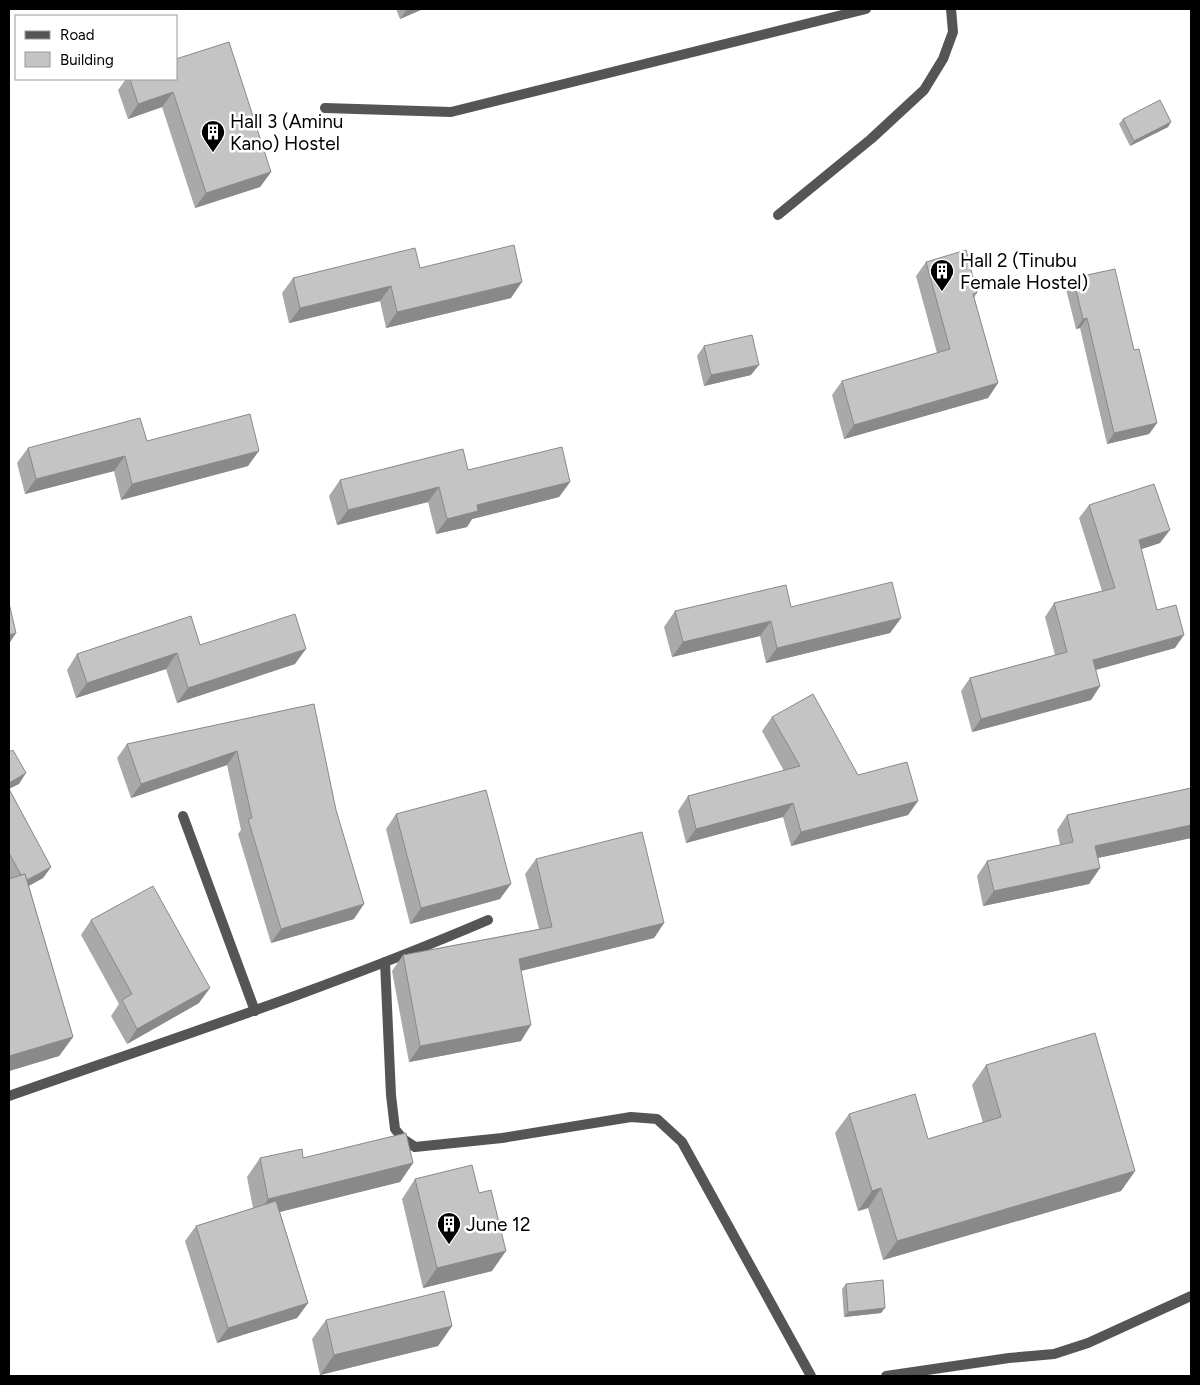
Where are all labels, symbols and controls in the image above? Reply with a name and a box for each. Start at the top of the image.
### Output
legend [15,15,178,80]
text: Road [60,26,95,44]
text: Building [60,51,114,69]
place label: Hall 3 (Aminu Kano) Hostel [230,110,343,155]
building icon: Hall 3 (Aminu Kano) Hostel [200,119,226,153]
place label: Hall 2 (Tinubu Female Hostel) [960,249,1088,294]
building icon: Hall 2 (Tinubu Female Hostel) [929,258,955,292]
building icon: June 12 [436,1211,462,1245]
place label: June 12 [466,1213,531,1236]

